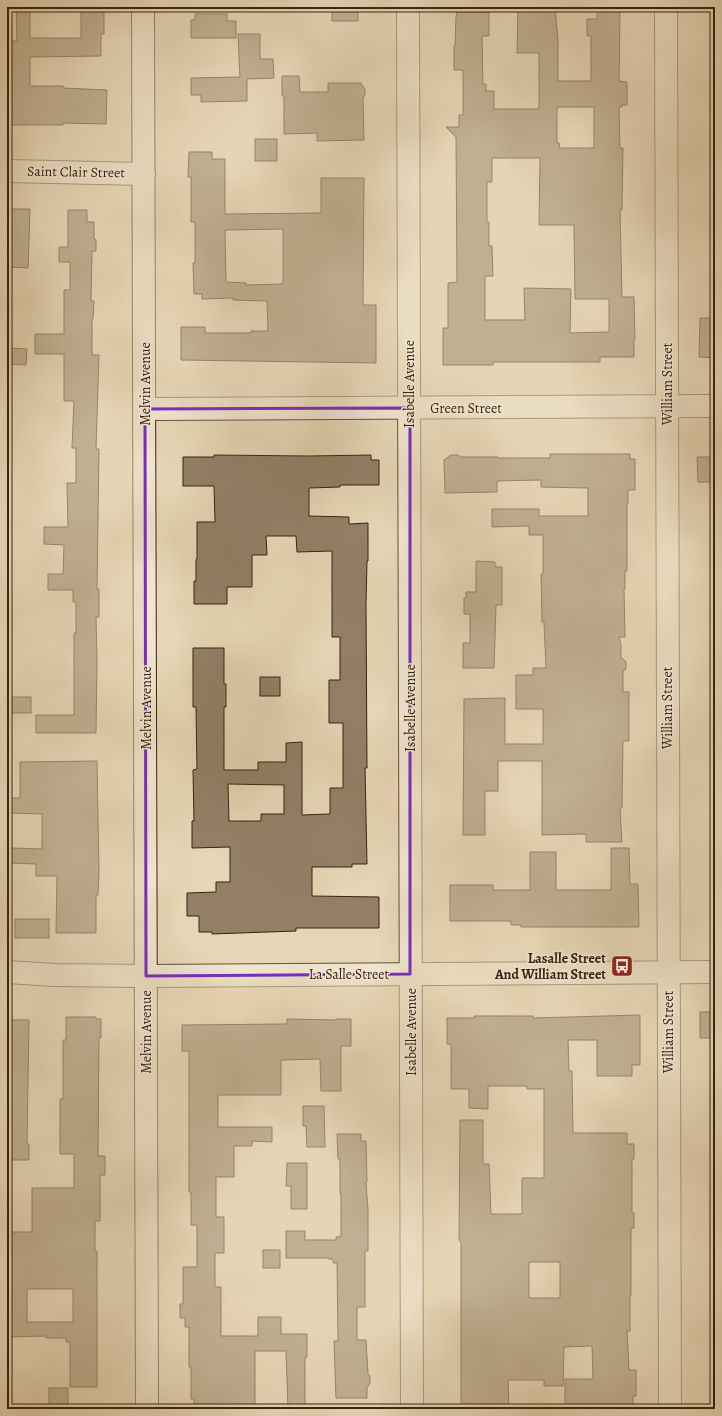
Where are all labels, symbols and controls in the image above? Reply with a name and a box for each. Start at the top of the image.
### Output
street label: Saint Clair Street [27,162,125,182]
street label: Isabelle Avenue [400,340,419,428]
street label: Melvin Avenue [136,342,155,426]
street label: William Street [658,342,677,426]
street label: Green Street [430,399,502,418]
street label: Isabelle Avenue [401,664,420,752]
street label: Melvin Avenue [137,666,156,750]
street label: William Street [658,666,677,750]
place label: Lasalle Street And William Street [494,949,606,984]
bus stop icon: Lasalle Street And William Street [609,953,635,979]
street label: La Salle Street [309,965,390,984]
street label: Isabelle Avenue [402,988,421,1076]
street label: Melvin Avenue [137,990,156,1074]
street label: William Street [659,990,678,1074]

